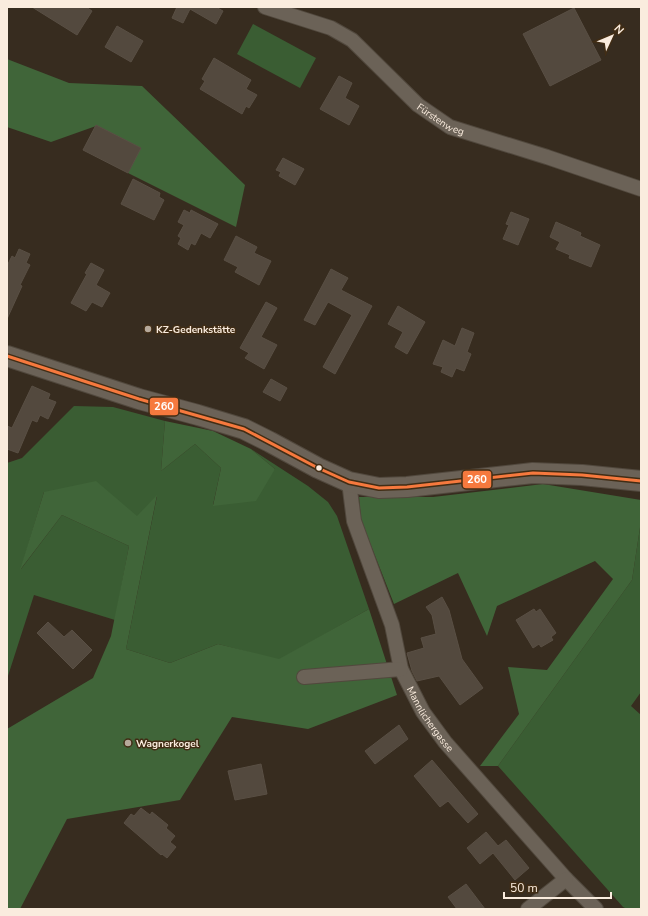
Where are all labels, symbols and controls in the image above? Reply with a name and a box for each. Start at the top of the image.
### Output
north arrow [592,16,632,56]
text: N [611,21,627,38]
street label: Fürstenweg [414,100,466,139]
place label: KZ-Gedenkstätte [156,323,236,337]
marker: KZ-Gedenkstätte [143,324,153,334]
line badge: 260 [149,397,179,416]
text: 260 [154,399,174,414]
unlabelled marker [314,463,324,473]
line badge: 260 [462,470,492,489]
text: 260 [467,472,487,487]
street label: Mannlichergasse [403,684,456,755]
place label: Wagnerkogel [136,737,200,751]
marker: Wagnerkogel [123,738,133,748]
scale bar [504,874,611,900]
text: 50 m [510,880,538,896]

